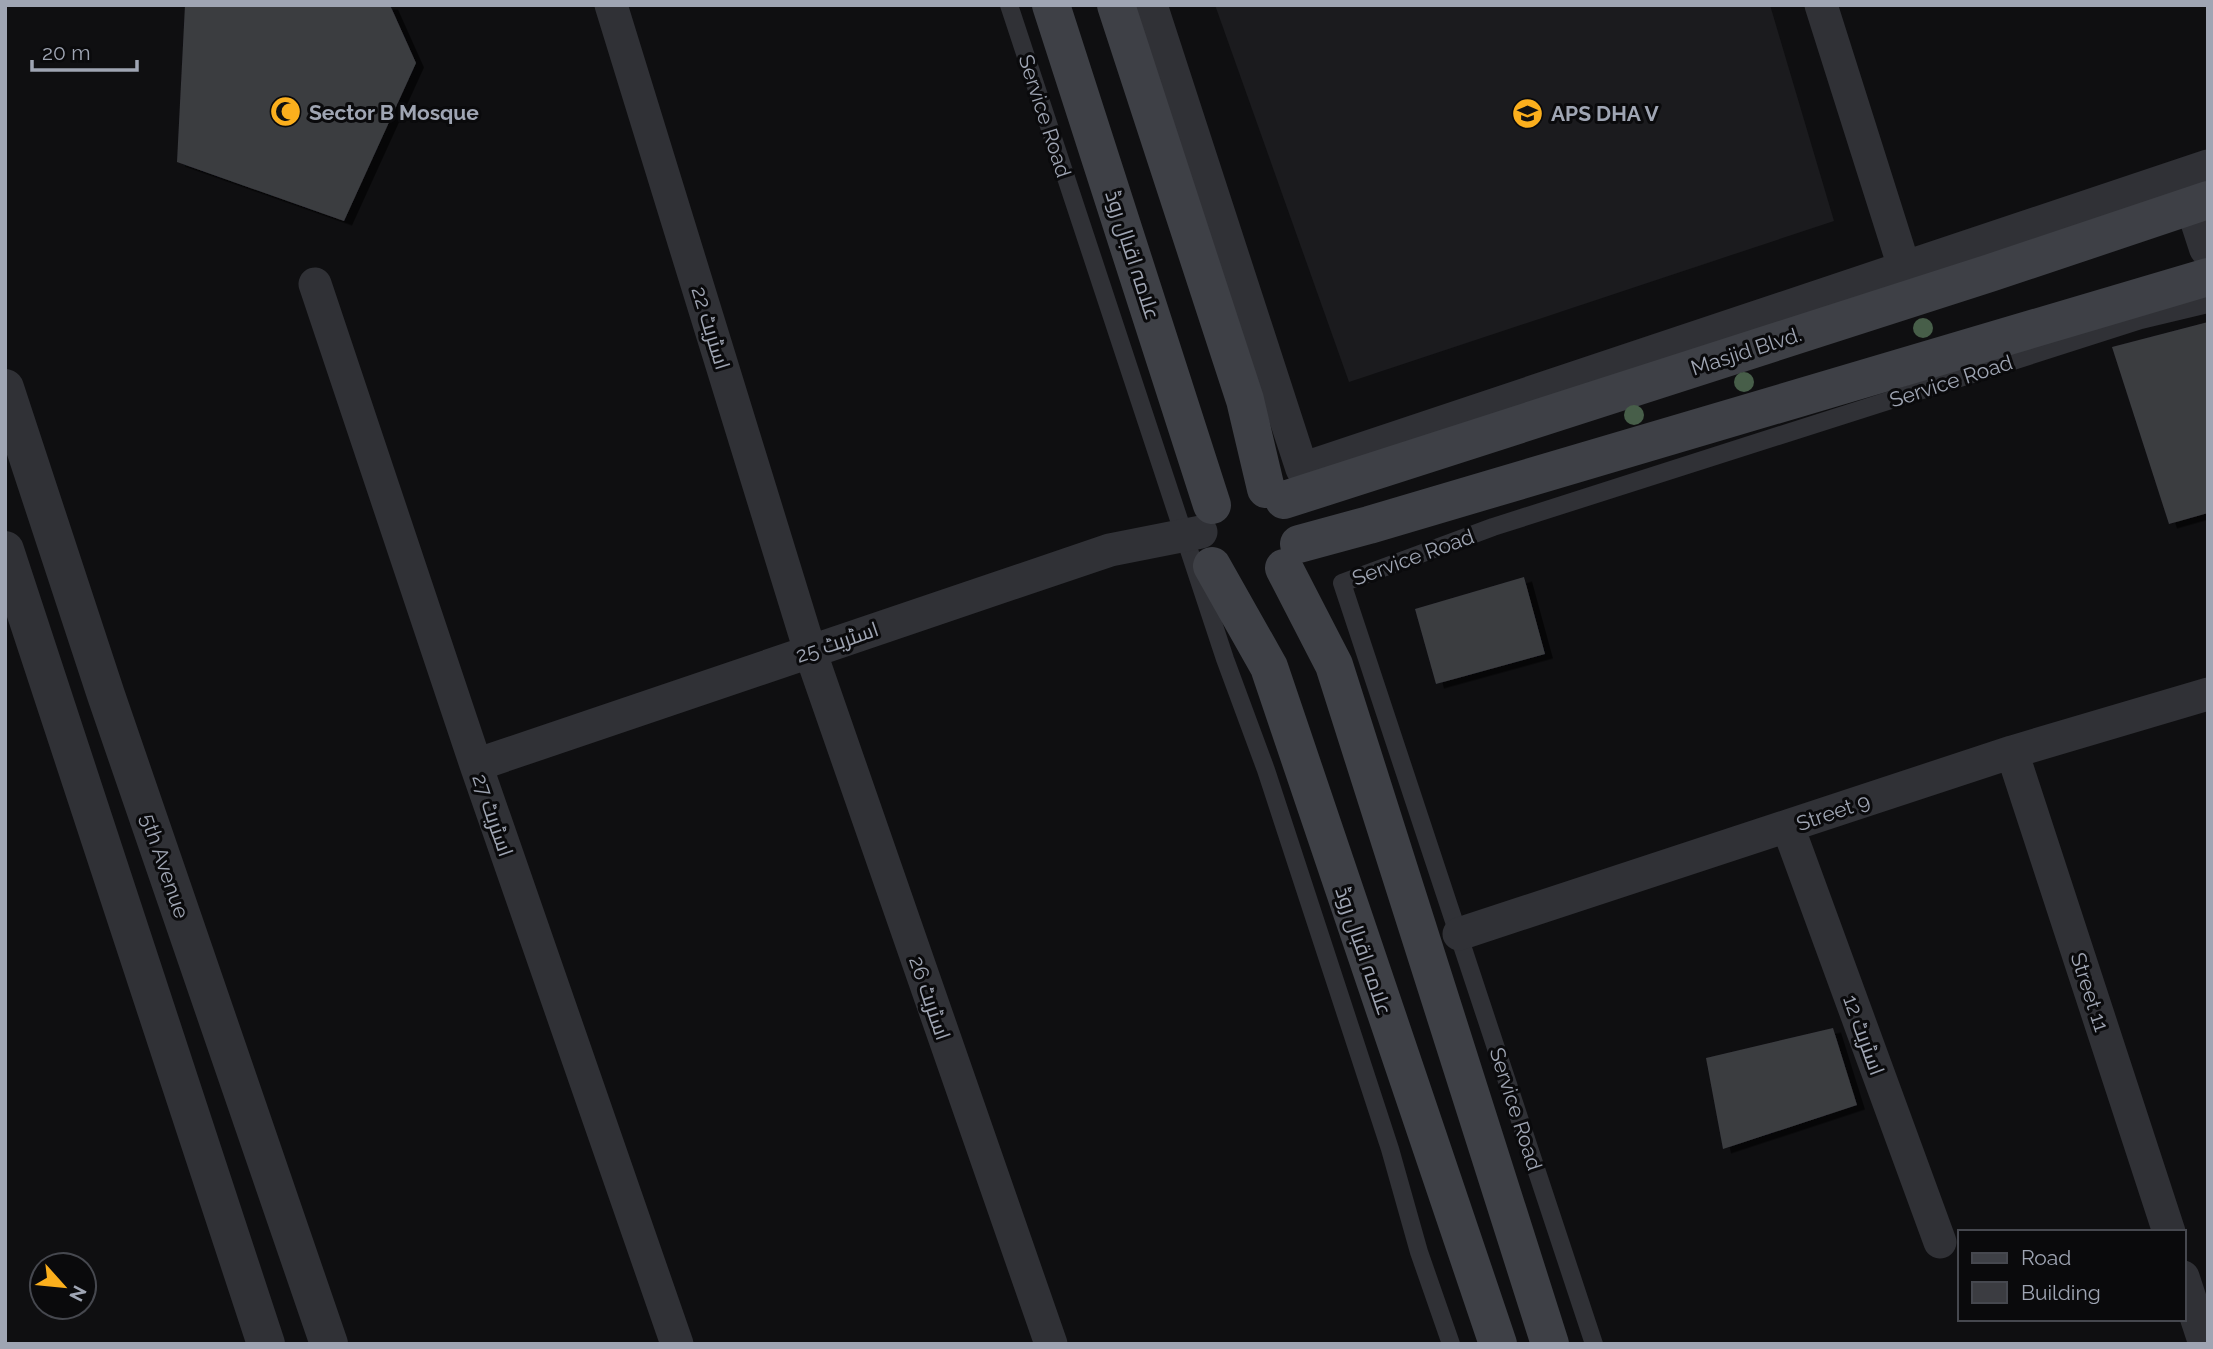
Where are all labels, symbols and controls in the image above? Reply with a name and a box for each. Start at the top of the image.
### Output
scale bar [32,28,136,72]
text: 20 m [42,40,90,65]
street label: Service Road [1013,51,1077,181]
mosque icon: Sector B Mosque [269,95,303,129]
school or university icon: APS DHA V [1511,96,1545,130]
place label: Sector B Mosque [309,100,479,125]
place label: APS DHA V [1551,101,1660,126]
street label: علامہ اقبال روڈ [1099,187,1166,323]
street label: اسٹریٹ 22 [687,283,735,373]
street label: Masjid Blvd. [1688,321,1804,381]
street label: Service Road [1886,349,2016,413]
street label: Service Road [1349,523,1477,591]
street label: اسٹریٹ 25 [792,616,882,668]
street label: اسٹریٹ 27 [467,770,519,860]
street label: Street 9 [1793,788,1873,836]
street label: 5th Avenue [135,810,195,922]
street label: علامہ اقبال روڈ [1329,883,1398,1019]
street label: Street 11 [2066,949,2114,1035]
street label: اسٹریٹ 26 [904,953,956,1043]
street label: اسٹریٹ 12 [1838,991,1890,1079]
street label: Service Road [1484,1044,1548,1174]
legend [1958,1230,2185,1321]
text: Road [2021,1245,2071,1270]
north arrow [28,1251,98,1321]
text: Building [2021,1280,2101,1305]
text: N [65,1282,91,1305]

